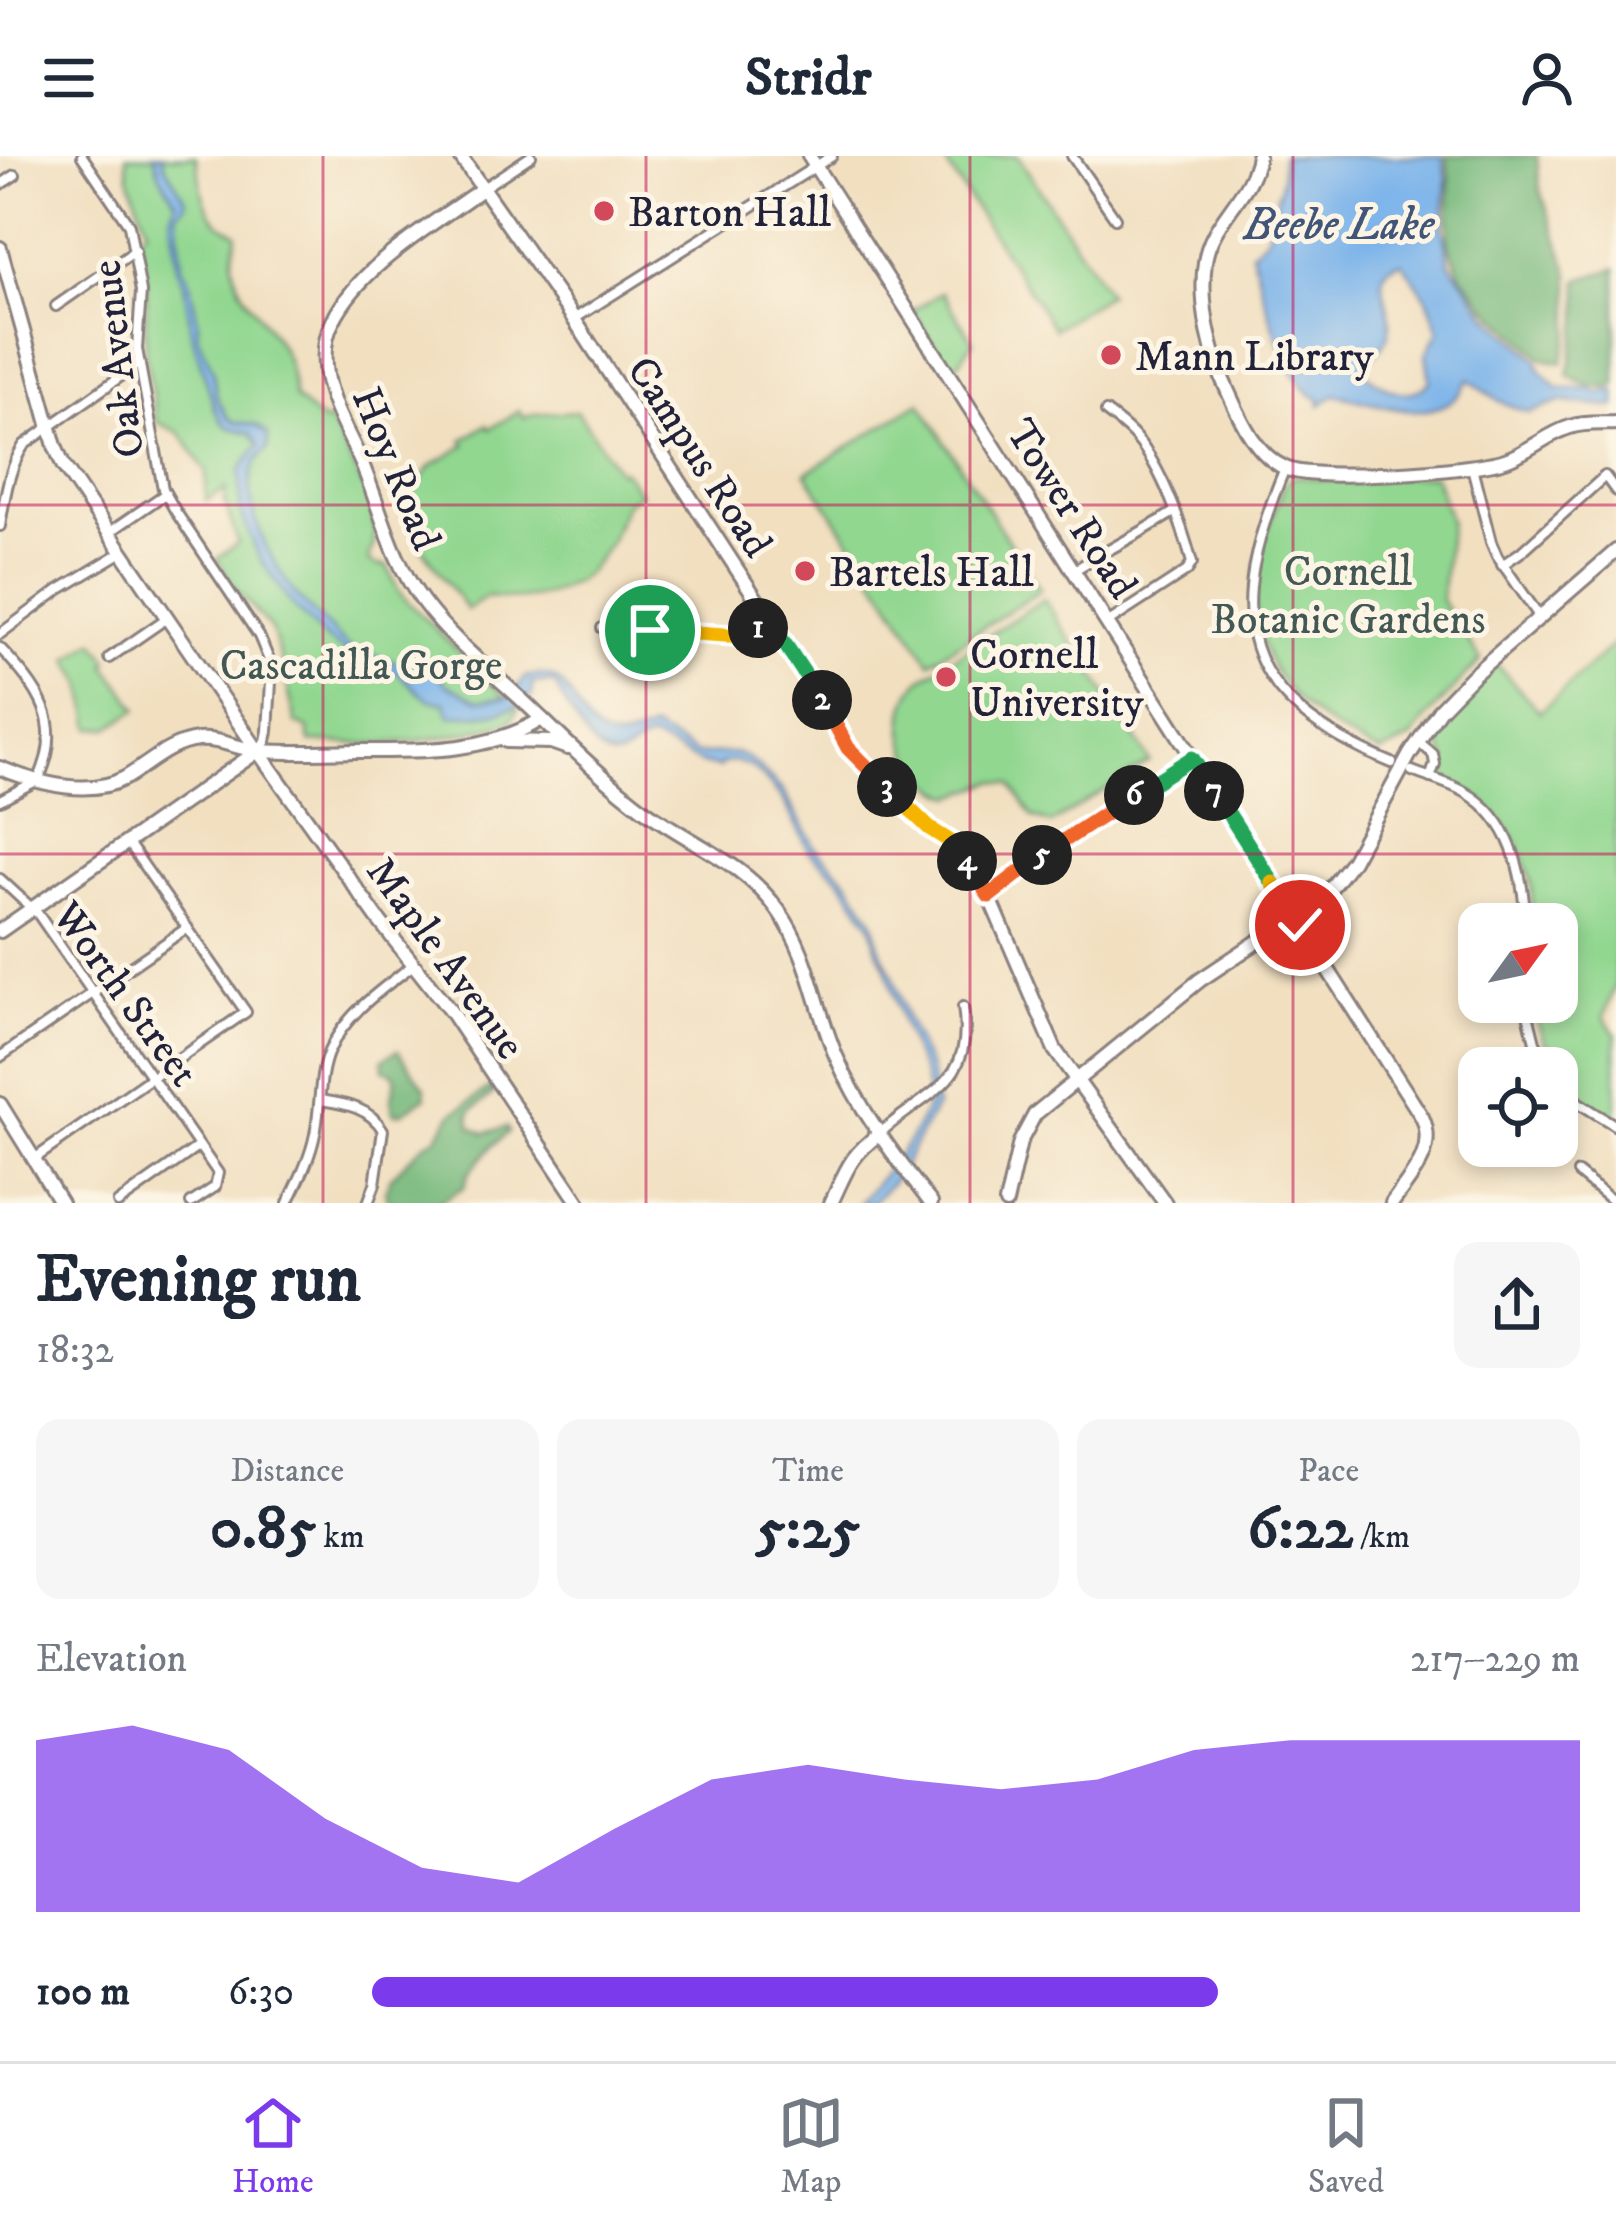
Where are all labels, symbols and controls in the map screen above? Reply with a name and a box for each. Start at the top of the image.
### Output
icon: menu [36,45,102,111]
text: Stridr [745,45,871,112]
icon: person [1514,45,1580,111]
place label: Barton Hall [628,188,832,240]
marker: Barton Hall [591,198,617,224]
water label: Beebe Lake [1242,198,1436,254]
street label: Oak Avenue [81,257,157,460]
place label: Mann Library [1135,332,1375,384]
marker: Mann Library [1098,342,1124,368]
street label: Campus Road [614,348,783,568]
street label: Hoy Road [339,380,451,558]
street label: Tower Road [993,410,1148,609]
park label: Cornell Botanic Gardens [1210,547,1486,647]
place label: Bartels Hall [829,548,1034,600]
marker: Bartels Hall [792,558,818,584]
pin [599,579,701,681]
icon: arrive [617,597,683,663]
pin: 1 [728,598,788,658]
text: 1 [752,607,764,648]
place label: Cornell University [970,630,1145,730]
park label: Cascadilla Gorge [220,641,502,693]
marker: Cornell University [933,664,959,690]
pin: 2 [792,670,852,730]
text: 2 [814,679,830,720]
pin: 3 [857,757,917,817]
pin: 7 [1184,761,1244,821]
pin: 6 [1104,765,1164,825]
text: 3 [881,766,893,807]
text: 7 [1205,770,1223,811]
text: 6 [1125,774,1143,815]
pin: 5 [1012,825,1072,885]
pin: 4 [937,831,997,891]
text: 5 [1034,834,1050,875]
text: 4 [958,840,977,881]
street label: Maple Avenue [354,848,535,1070]
pin [1249,874,1351,976]
street label: Worth Street [39,891,209,1097]
icon: check [1267,892,1333,958]
north arrow [1458,903,1578,1023]
map controls [1458,903,1578,1167]
button: locate [1458,1047,1578,1167]
text: Evening run [36,1240,361,1322]
button: share [1454,1242,1580,1368]
text: 18:32 [36,1326,114,1375]
text: Distance [230,1451,344,1492]
text: Time [772,1451,844,1492]
text: Pace [1298,1451,1359,1492]
text: 0.85 [210,1492,316,1567]
text: 5:25 [756,1492,860,1567]
text: 6:22 [1247,1492,1353,1567]
text: km [316,1517,365,1558]
text: /km [1353,1517,1410,1558]
text: Elevation [36,1635,187,1684]
text: 217–229 m [1410,1635,1580,1684]
text: 100 m [36,1968,130,2017]
text: 6:30 [228,1968,294,2017]
tab: Home [232,2090,314,2203]
tab: Map [778,2090,844,2203]
tab: Saved [1308,2090,1384,2203]

